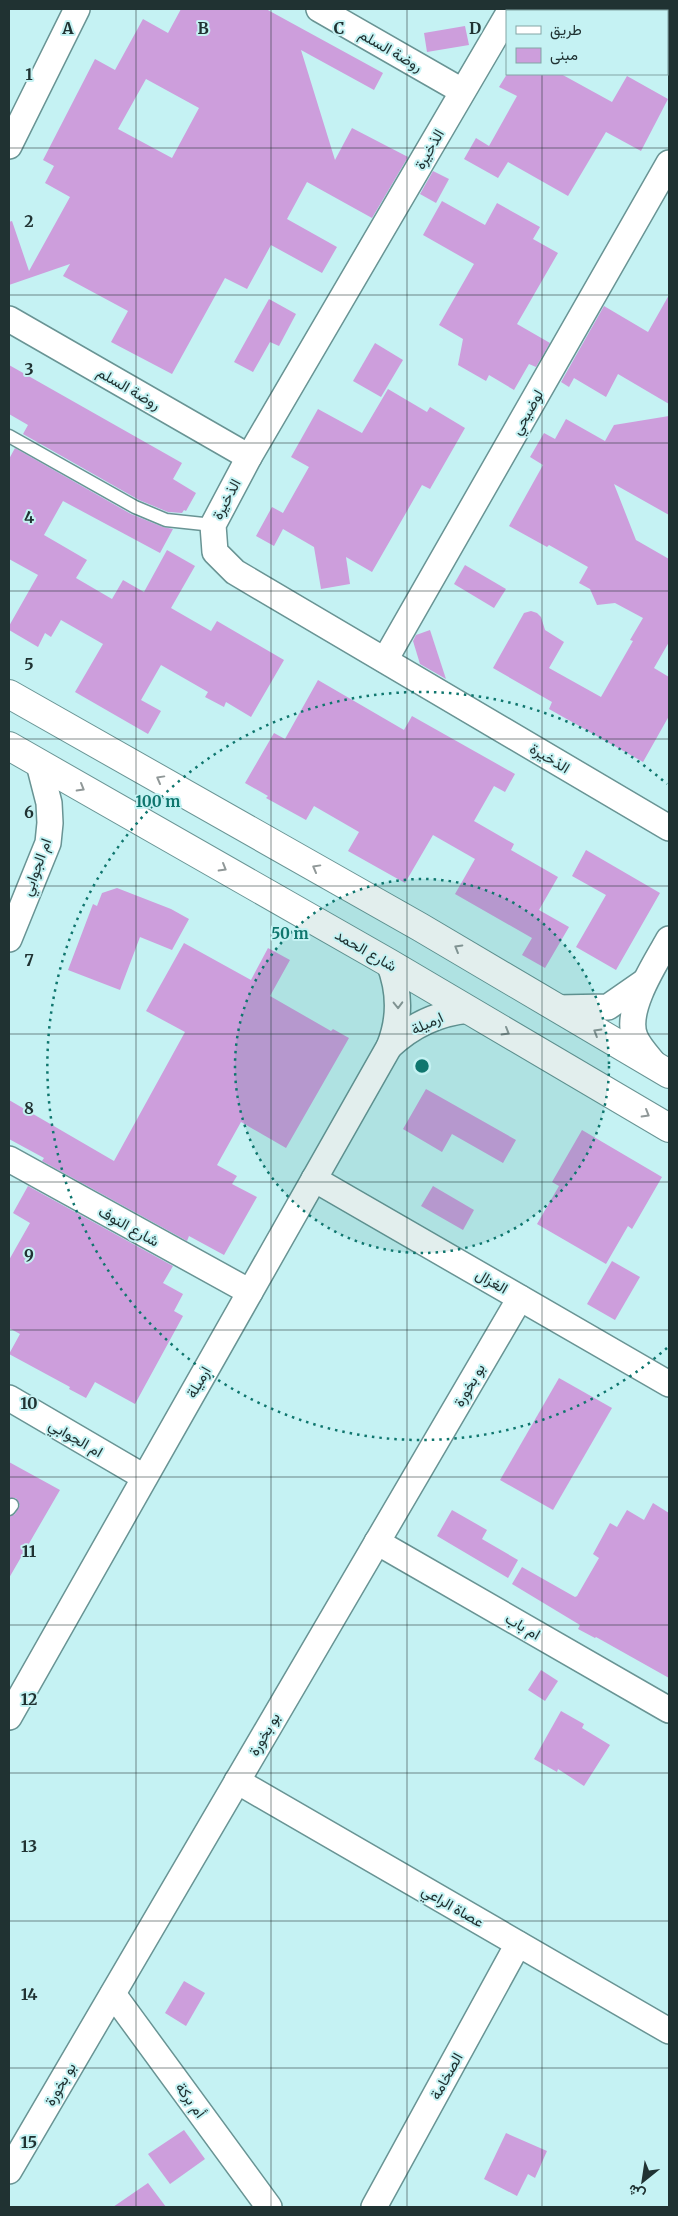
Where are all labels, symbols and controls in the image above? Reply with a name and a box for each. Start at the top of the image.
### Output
legend [506,10,668,75]
text: A [61,18,74,38]
text: B [197,18,209,38]
text: C [334,18,344,38]
text: D [469,18,481,38]
text: طريق [550,20,582,40]
street label: روضة السلم [355,24,426,77]
text: مبنى [550,45,578,65]
text: 1 [25,64,33,84]
street label: الذخيرة [410,125,448,173]
text: 2 [24,211,34,231]
text: 3 [24,359,34,379]
street label: روضة السلم [93,362,164,415]
street label: لوضيحي [507,386,551,440]
street label: الذخيرة [207,475,245,523]
text: 4 [24,507,34,527]
text: 5 [24,654,34,674]
street label: الذخيرة [527,739,573,777]
one-way arrow [156,776,165,786]
one-way arrow [76,781,85,791]
text: 100 m [136,792,180,811]
text: 6 [24,802,34,822]
street label: ام الجوابي [17,836,59,900]
one-way arrow [217,862,226,872]
one-way arrow [313,864,322,874]
text: 50 m [271,924,309,943]
street label: شارع الحمد [331,925,400,977]
one-way arrow [454,945,463,955]
text: 7 [24,950,34,970]
one-way arrow [393,1002,403,1009]
street label: ارميلة [408,1007,446,1039]
one-way arrow [501,1025,510,1035]
one-way arrow [593,1029,602,1039]
centre of rings [413,1057,431,1075]
text: 8 [24,1098,34,1118]
one-way arrow [641,1108,650,1118]
street label: شارع النوف [94,1202,163,1252]
text: 9 [24,1245,34,1265]
street label: الغزال [472,1264,512,1298]
street label: بو بخورة [449,1360,489,1410]
street label: ارميلة [181,1363,215,1401]
text: 10 [20,1393,38,1413]
street label: ام الجوابي [43,1415,107,1465]
text: 11 [22,1541,37,1561]
street label: ام باب [502,1608,544,1644]
text: 12 [21,1689,37,1709]
street label: بو بخورة [244,1709,284,1759]
text: 13 [21,1836,37,1856]
street label: عصاة الراعي [416,1881,488,1935]
text: 14 [21,1984,37,2004]
street label: الصخامة [425,2049,467,2103]
street label: بو بخورة [40,2059,80,2109]
street label: أم بركة [171,2079,211,2122]
text: 15 [21,2132,37,2152]
north arrow [618,2156,668,2206]
text: ش [625,2180,648,2204]

